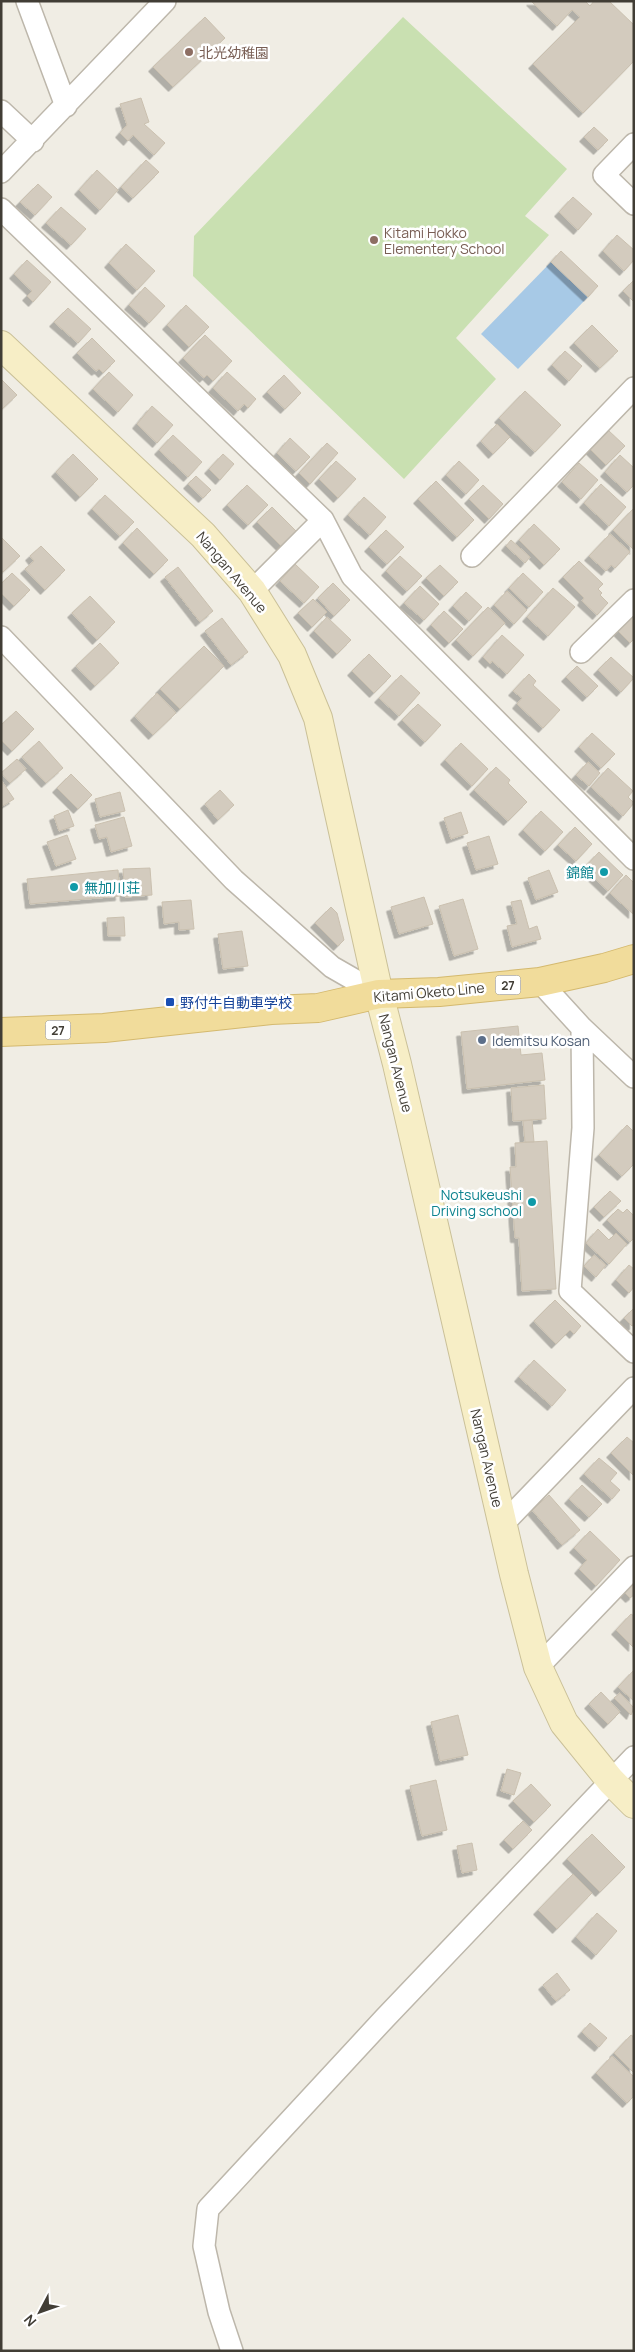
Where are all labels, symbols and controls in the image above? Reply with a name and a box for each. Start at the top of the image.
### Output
place label: 北光幼稚園 [199,43,269,62]
marker: 北光幼稚園 [183,46,195,58]
place label: Kitami Hokko Elementery School [384,223,505,258]
marker: Kitami Hokko Elementery School [368,234,380,246]
street label: Nangan Avenue [192,527,272,617]
place label: 錦館 [566,863,594,882]
marker: 錦館 [598,866,610,878]
place label: 無加川荘 [84,878,140,897]
marker: 無加川荘 [68,881,80,893]
road number: 27 [496,976,520,994]
street label: Kitami Oketo Line [373,978,485,1006]
place label: 野付牛自動車学校 [180,993,292,1012]
marker: 野付牛自動車学校 [164,996,176,1008]
street label: Nangan Avenue [375,1012,417,1114]
road number: 27 [46,1020,70,1040]
place label: Idemitsu Kosan [492,1031,590,1050]
marker: Idemitsu Kosan [476,1034,488,1046]
place label: Notsukeushi Driving school [431,1185,522,1220]
marker: Notsukeushi Driving school [526,1196,538,1208]
street label: Nangan Avenue [466,1407,508,1509]
north arrow [15,2287,65,2337]
text: N [19,2311,40,2331]

